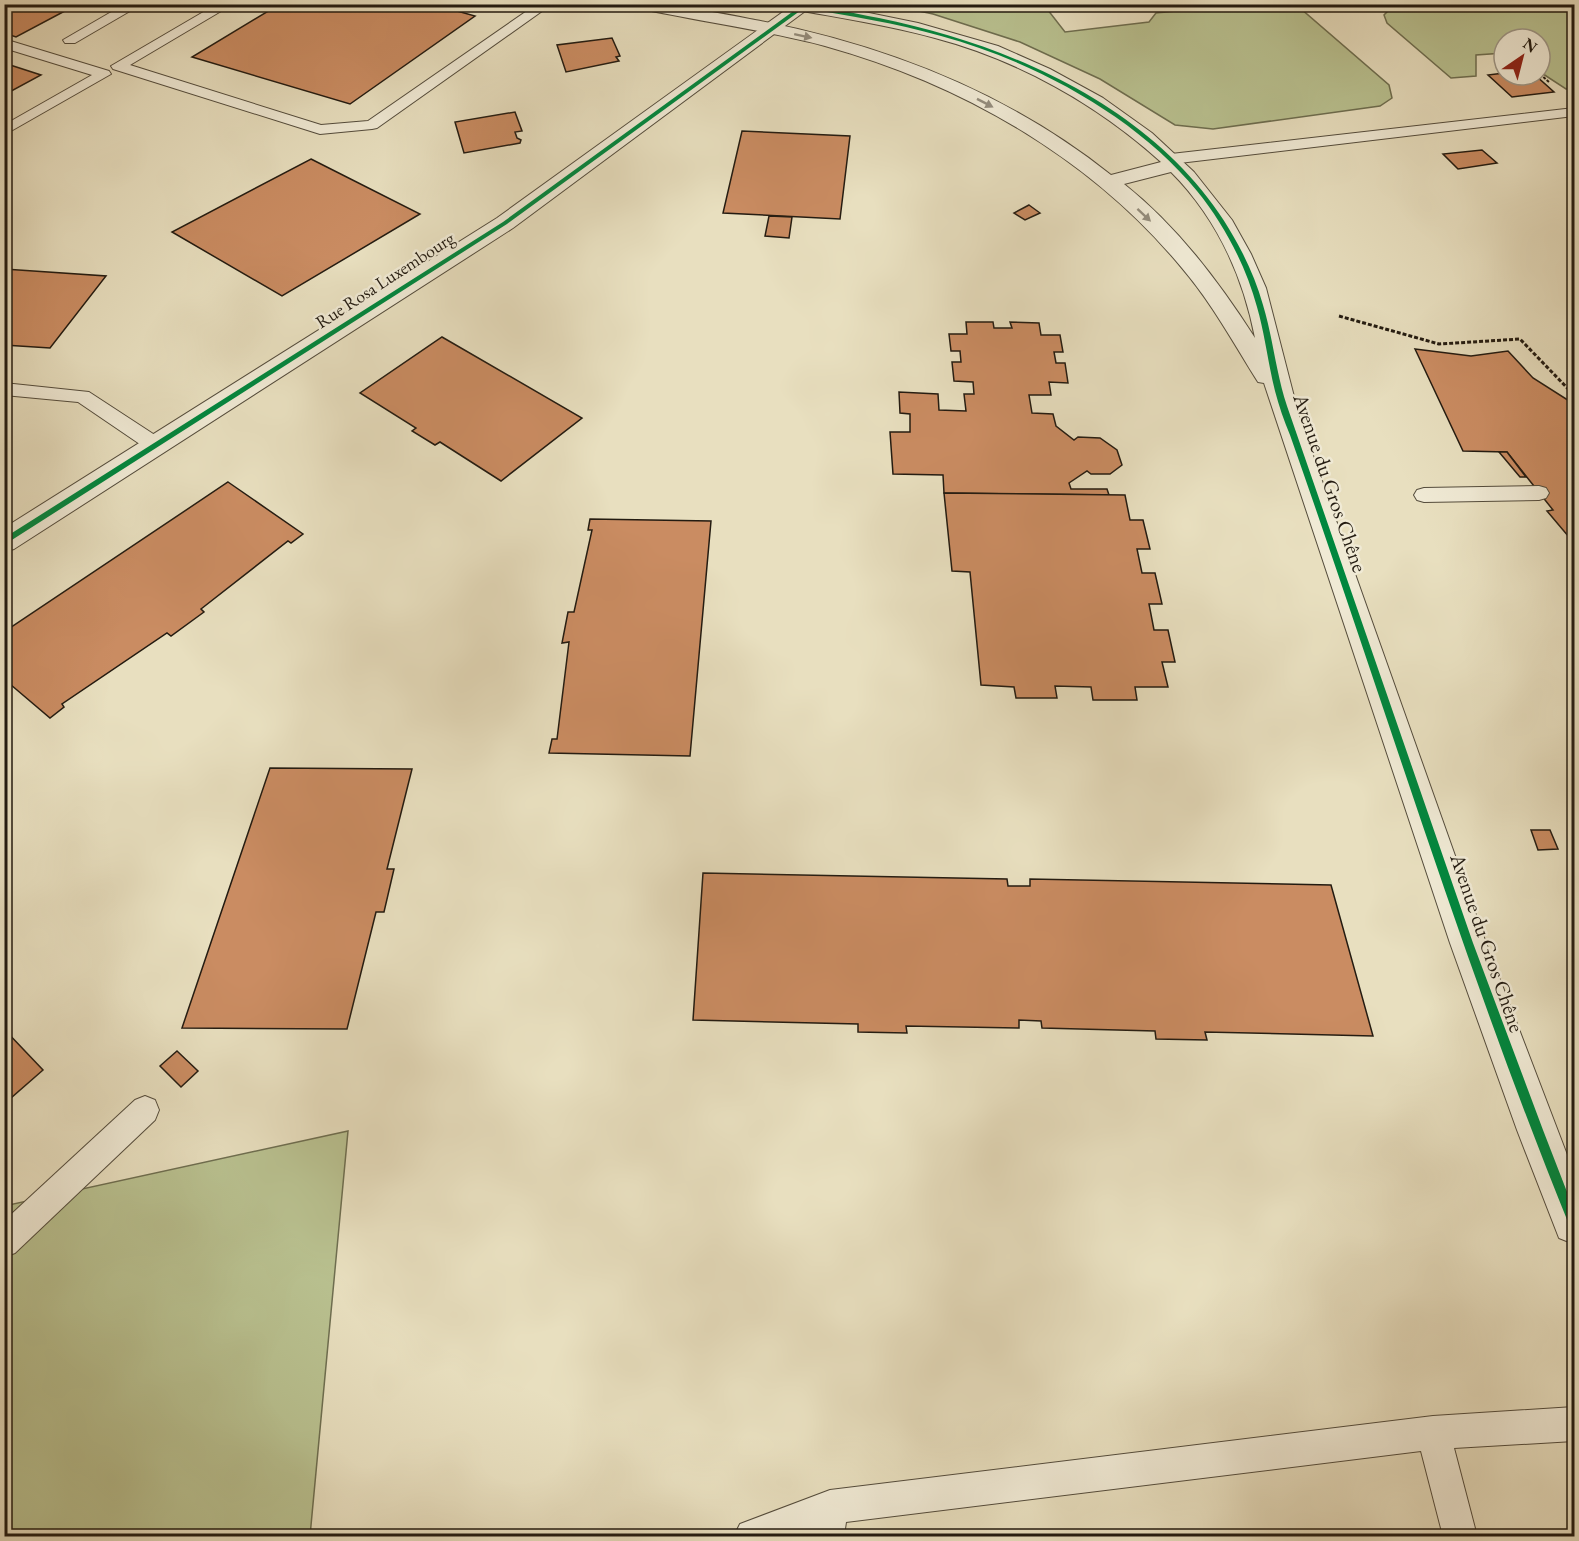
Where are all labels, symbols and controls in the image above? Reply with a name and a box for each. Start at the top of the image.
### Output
north arrow [1492,27,1552,87]
one-way arrow [794,32,813,41]
text: N [1519,33,1542,57]
one-way arrow [977,98,994,108]
one-way arrow [1136,208,1151,221]
street label: Rue Rosa Luxembourg [311,226,459,333]
street label: Avenue du Gros Chêne [1287,389,1374,576]
street label: Avenue du Gros Chêne [1444,849,1531,1036]

